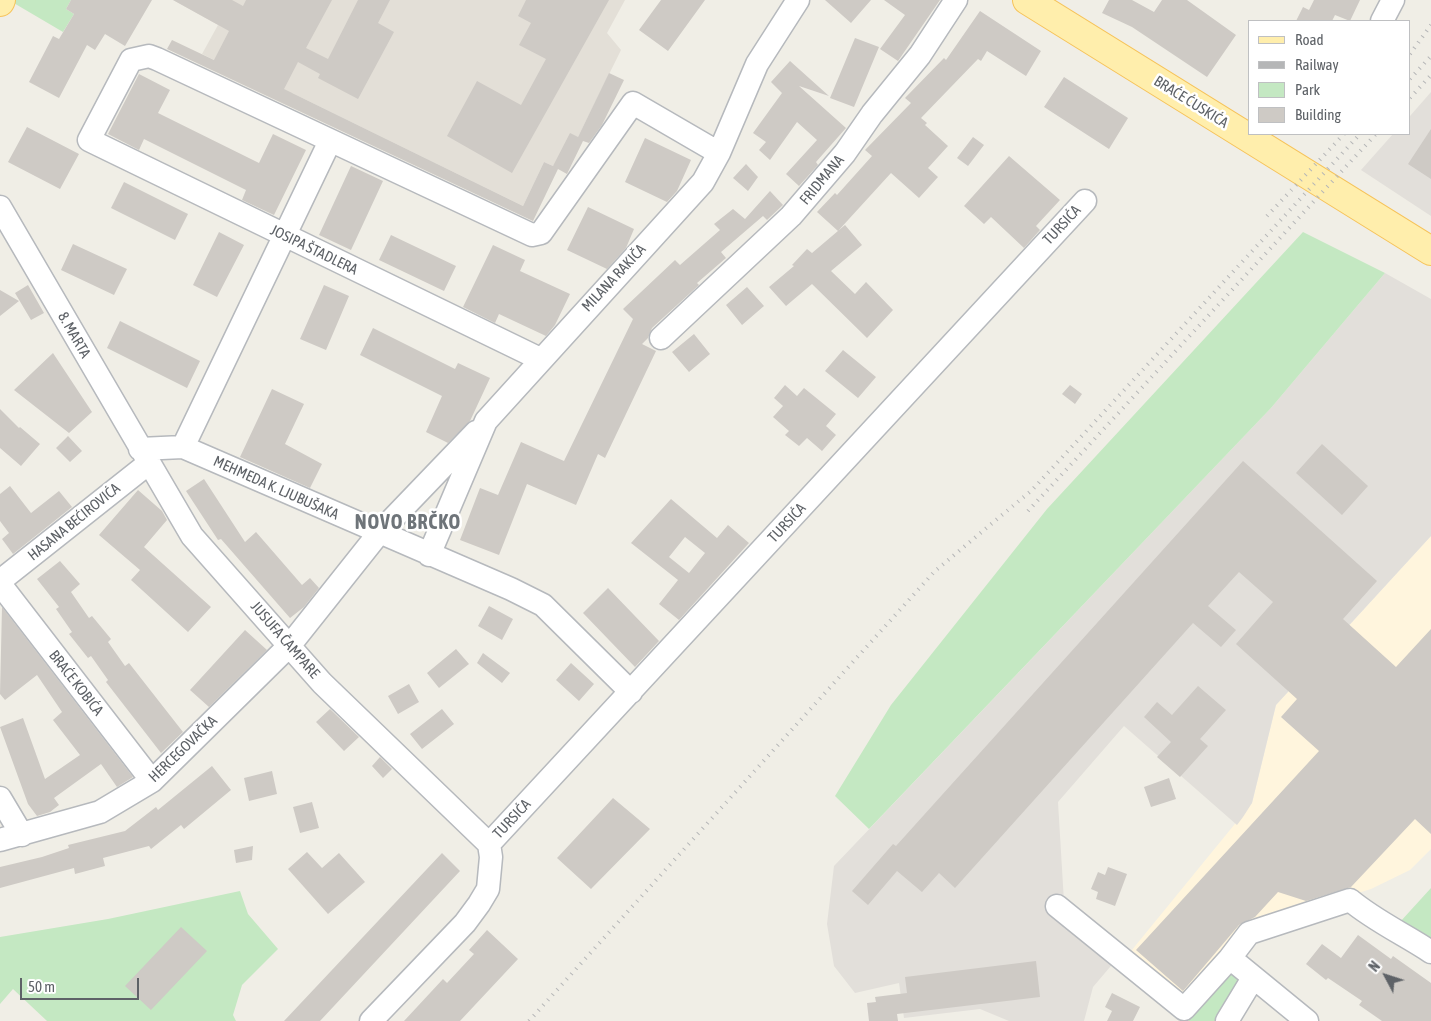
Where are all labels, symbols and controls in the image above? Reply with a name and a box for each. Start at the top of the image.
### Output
legend [1248,20,1411,135]
text: Road [1295,31,1324,48]
text: Railway [1295,56,1339,73]
street label: BRAĆE ĆUSKIĆA [1150,72,1232,132]
text: Park [1295,81,1320,98]
text: Building [1295,106,1341,123]
street label: FRIDMANA [796,151,848,209]
street label: TURSIĆA [1039,202,1085,248]
street label: JOSIPA ŠTADLERA [267,221,361,279]
street label: MILANA RAKIČA [578,241,650,315]
street label: 8. MARTA [54,309,94,361]
street label: MEHMEDA K. LJUBUŠAKA [211,452,341,524]
street label: HASANA BEĆIROVIĆA [24,479,124,565]
street label: TURSIĆA [764,500,810,546]
district label: NOVO BRČKO [354,511,462,535]
street label: JUSUFA ČAMPARE [247,598,323,682]
street label: BRAĆE KOBIĆA [45,647,107,719]
street label: HERCEGOVAČKA [145,712,221,786]
street label: TURSIĆA [489,796,535,842]
north arrow [1361,951,1411,1001]
text: N [1366,958,1383,975]
scale bar [22,968,141,1000]
text: 50 m [28,978,55,995]

